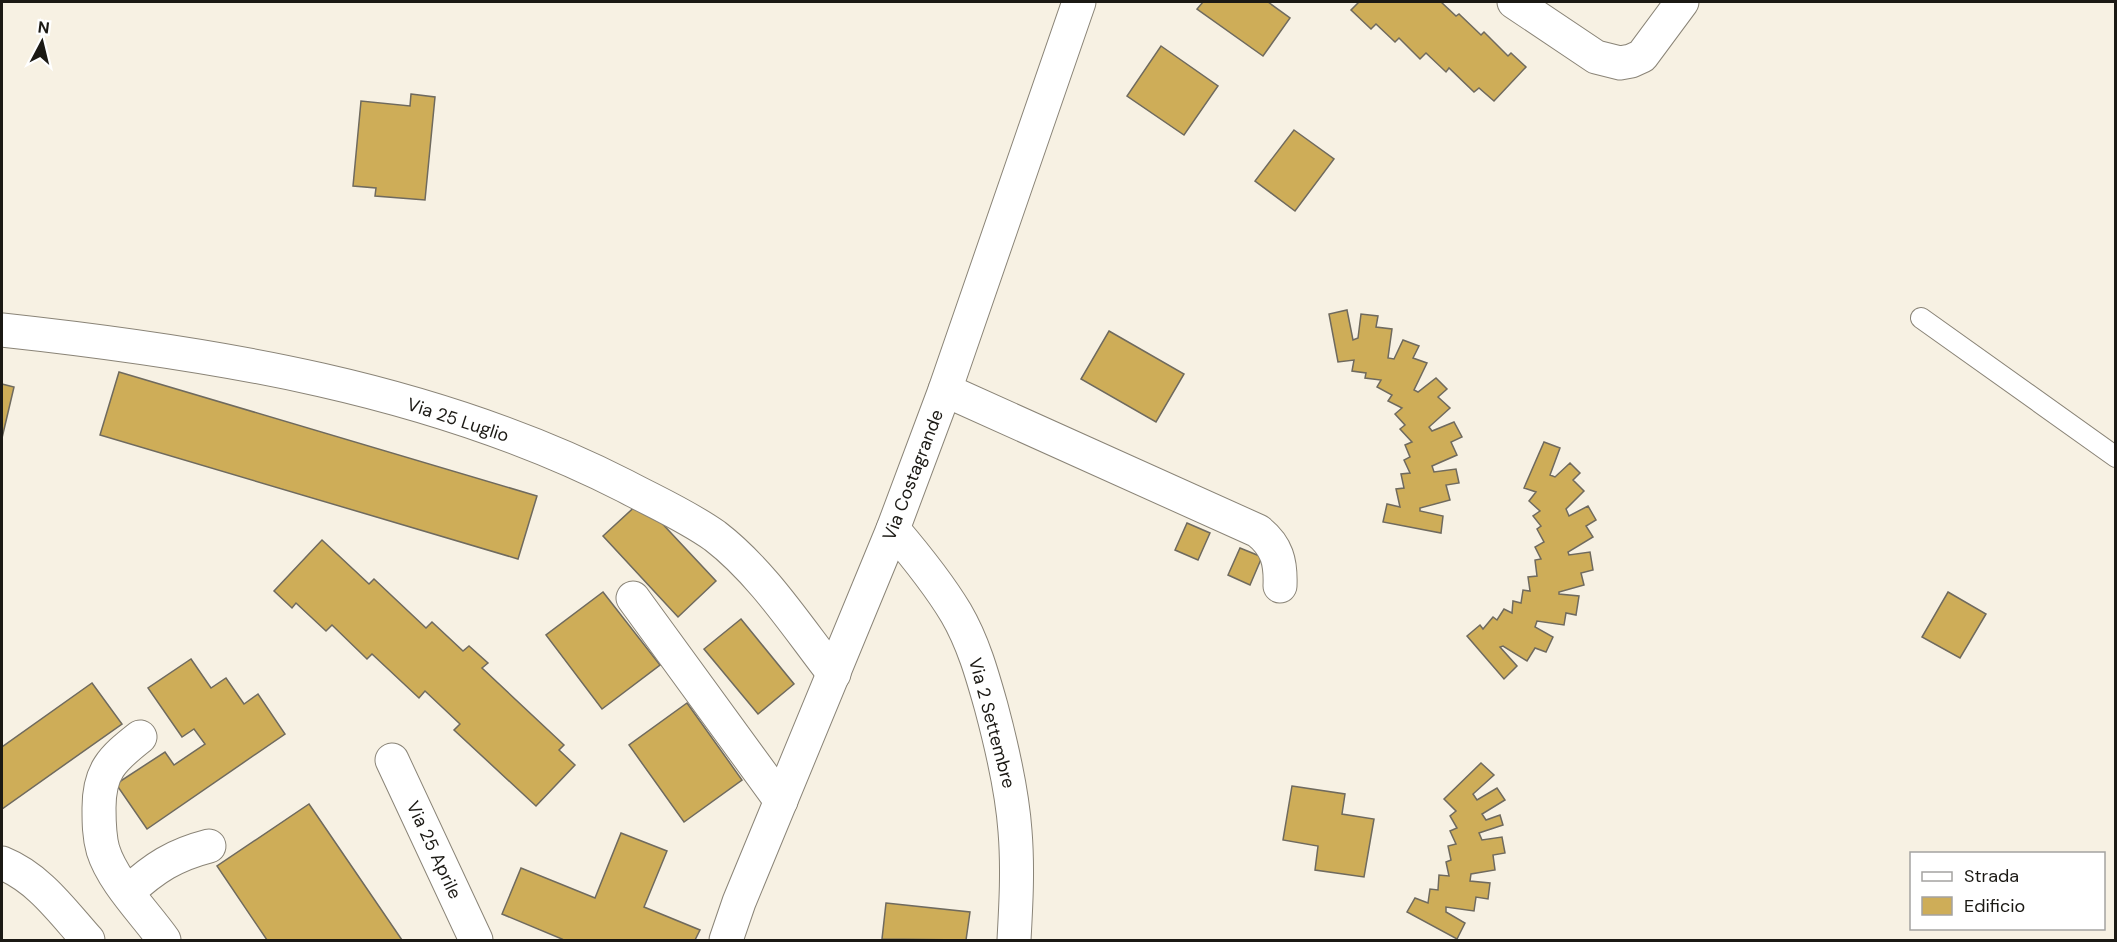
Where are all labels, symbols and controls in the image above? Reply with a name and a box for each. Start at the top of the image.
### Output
north arrow [12,12,72,72]
text: N [37,16,51,39]
street label: Via 25 Luglio [404,392,512,448]
street label: Via Costagrande [877,406,949,544]
street label: Via 2 Settembre [963,655,1021,791]
street label: Via 25 Aprile [401,797,467,903]
legend [1910,852,2105,930]
text: Strada [1964,864,2019,888]
text: Edificio [1964,894,2025,918]

